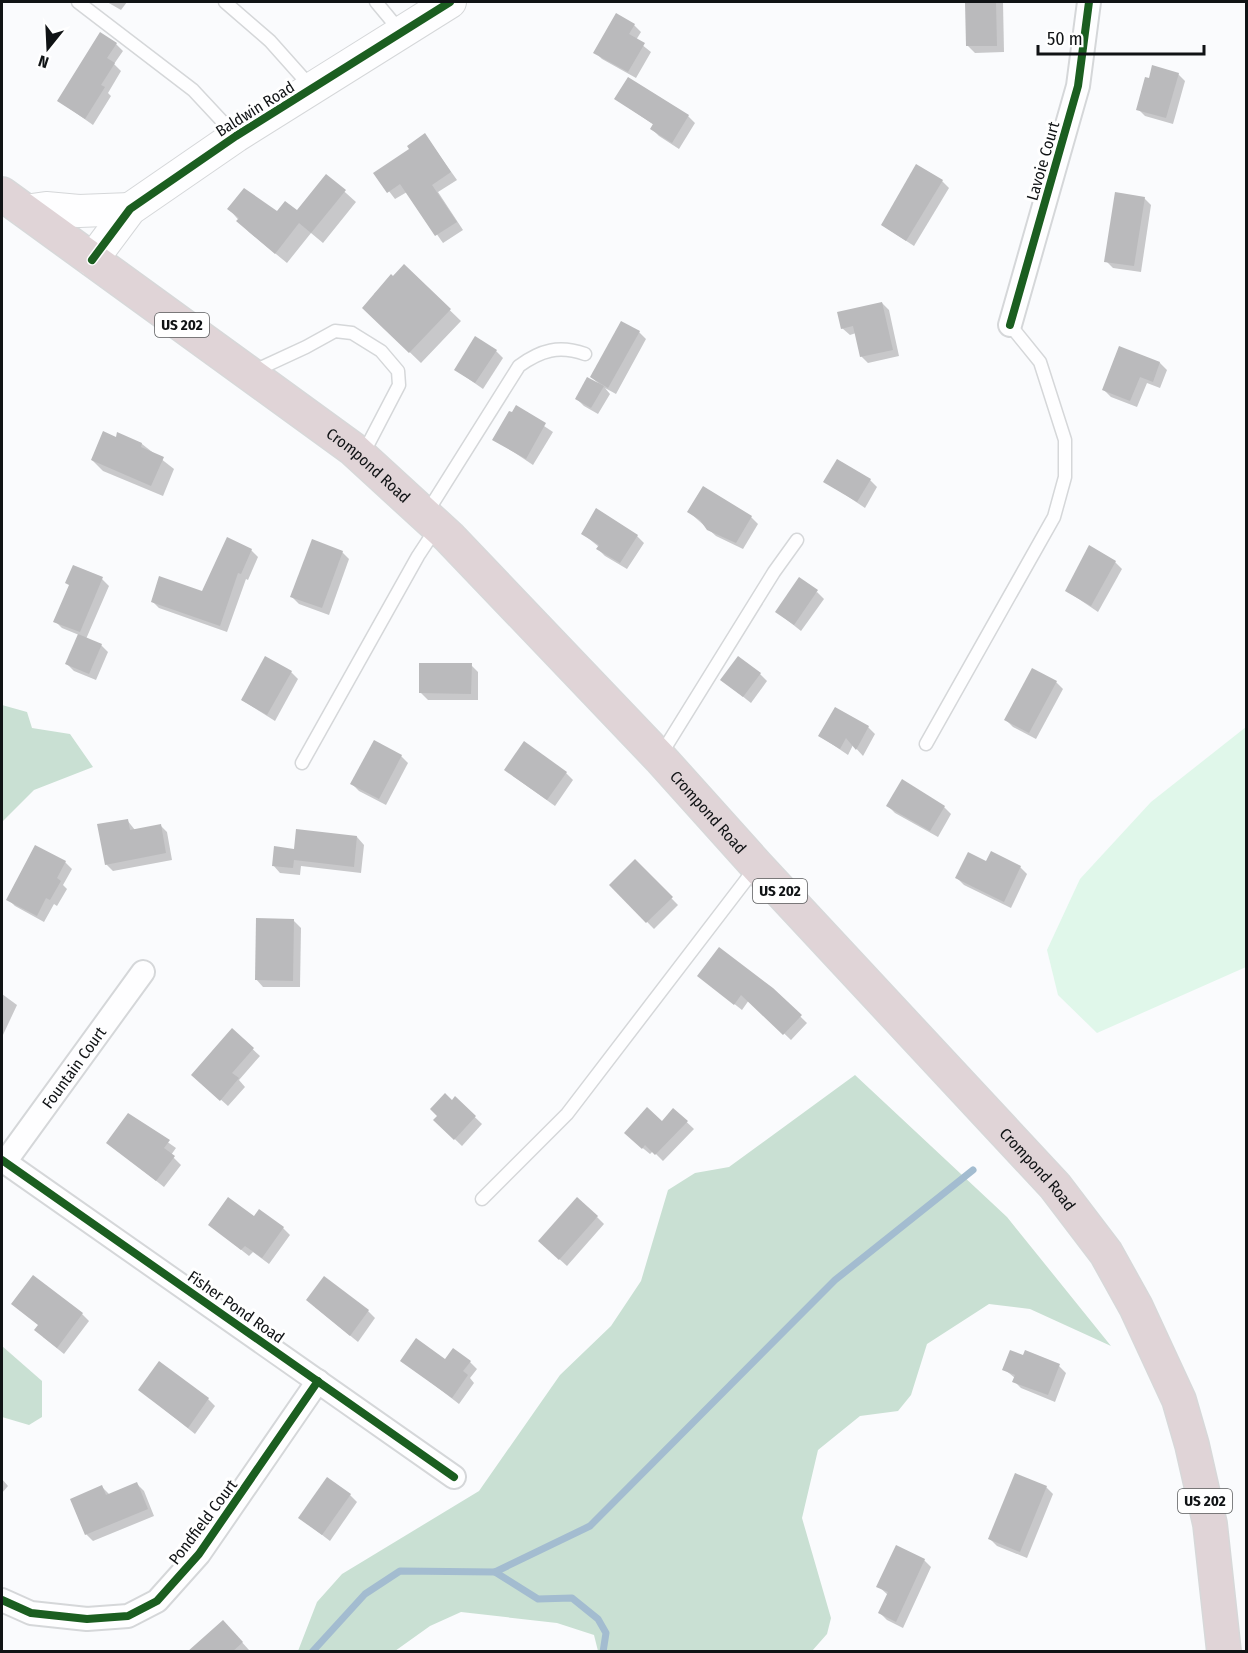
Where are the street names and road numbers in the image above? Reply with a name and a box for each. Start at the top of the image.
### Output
street label: Baldwin Road [212,77,298,141]
street label: Lavoie Court [1023,119,1064,203]
road number: US 202 [155,313,209,337]
street label: Crompond Road [323,424,414,506]
street label: Crompond Road [666,767,750,857]
road number: US 202 [753,879,807,903]
street label: Fountain Court [38,1022,110,1112]
street label: Crompond Road [996,1124,1080,1214]
street label: Fisher Pond Road [184,1267,288,1347]
street label: Pondfield Court [165,1475,242,1568]
road number: US 202 [1178,1489,1232,1513]

